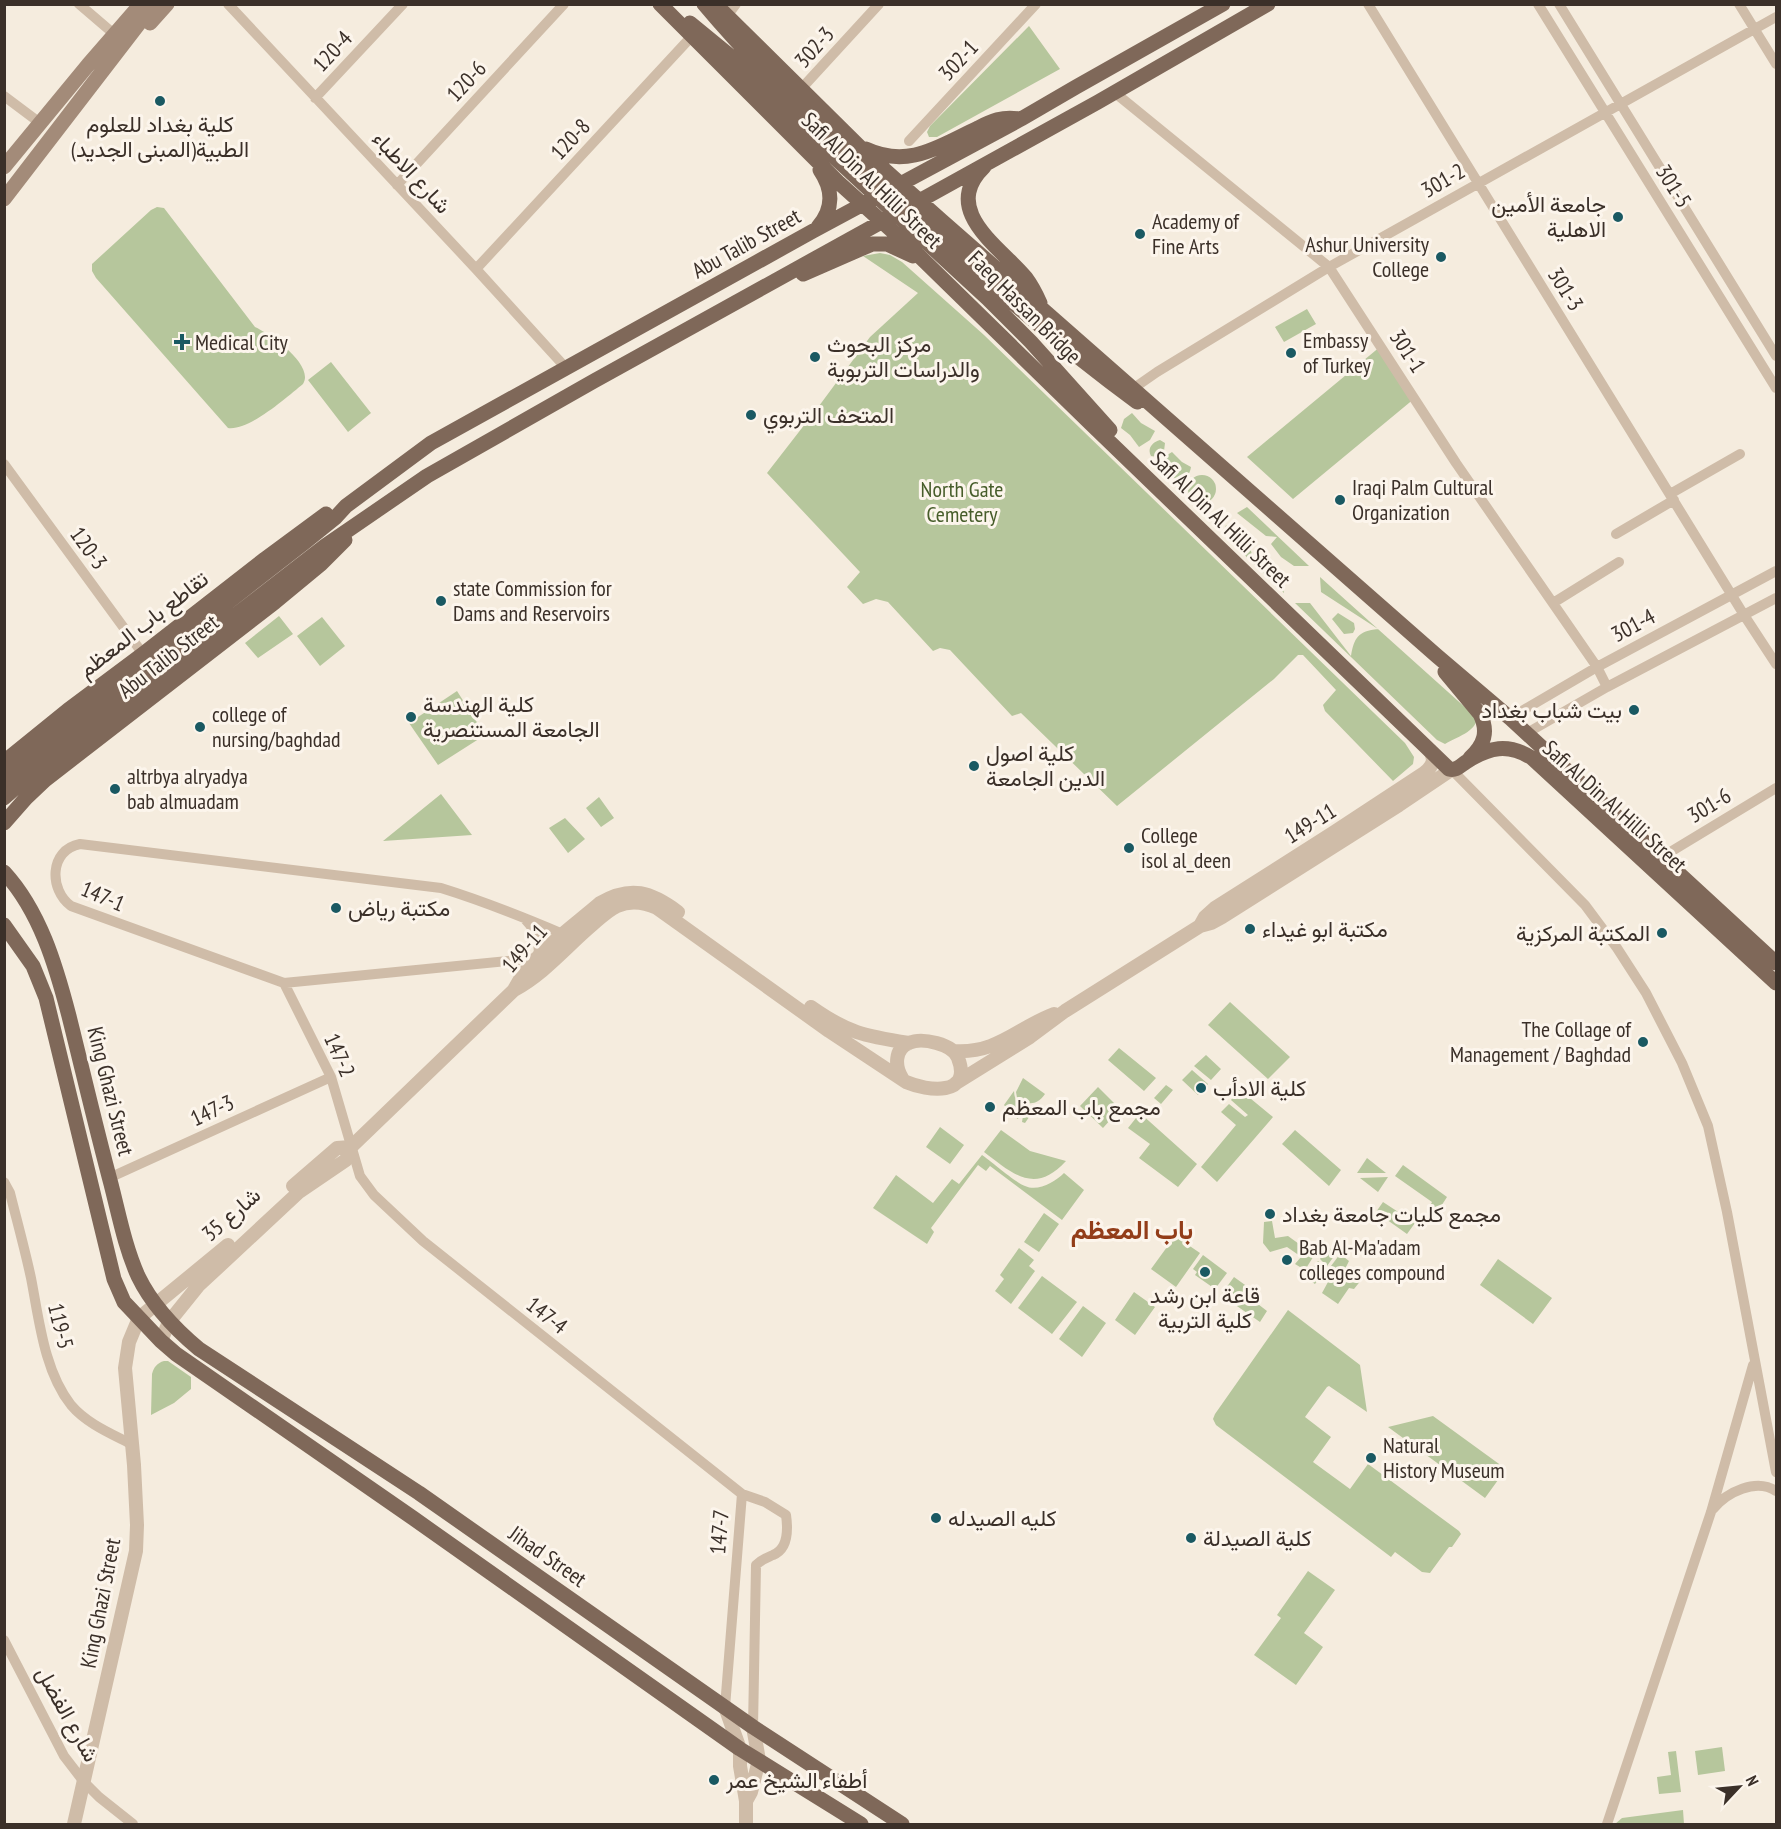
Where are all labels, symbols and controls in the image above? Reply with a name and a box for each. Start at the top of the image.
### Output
street label: 302-3 [788,21,840,73]
street label: 120-4 [306,25,358,77]
street label: 302-1 [932,34,984,86]
street label: 120-6 [440,55,492,107]
marker: كلية بغداد للعلوم الطبية(المبنى الجديد) [153,94,167,108]
street label: Safi Al Din Al Hilli Street [796,106,948,254]
place label: كلية بغداد للعلوم الطبية(المبنى الجديد) [71,110,249,163]
street label: 120-8 [544,113,596,165]
street label: شارع الاطباء [366,125,457,220]
street label: 301-2 [1416,156,1470,204]
street label: 301-5 [1650,159,1698,213]
place label: جامعة الأمين الاهلية [1491,190,1606,243]
street label: Abu Talib Street [687,202,805,284]
place label: Academy of Fine Arts [1152,207,1240,260]
marker: جامعة الأمين الاهلية [1611,210,1625,224]
marker: Academy of Fine Arts [1133,227,1147,241]
place label: Ashur University College [1305,230,1430,283]
street label: Faeq Hassan Bridge [962,244,1088,370]
marker: Ashur University College [1434,250,1448,264]
street label: 301-3 [1542,262,1590,316]
street label: 301-1 [1384,324,1432,378]
place label: Embassy of Turkey [1303,326,1372,379]
place label: Medical City [195,328,289,356]
place label: مركز البحوث والدراسات التربوية [827,330,980,383]
marker: Medical City [173,333,191,351]
marker: Embassy of Turkey [1284,346,1298,360]
marker: مركز البحوث والدراسات التربوية [808,350,822,364]
place label: المتحف التربوي [763,401,894,434]
marker: المتحف التربوي [744,408,758,422]
street label: Safi Al Din Al Hilli Street [1145,445,1297,593]
place label: Iraqi Palm Cultural Organization [1352,473,1494,526]
park label: North Gate Cemetery [921,475,1003,528]
marker: Iraqi Palm Cultural Organization [1333,493,1347,507]
street label: 120-3 [64,521,114,575]
street label: تقاطع باب المعظم [72,564,214,684]
place label: state Commission for Dams and Reservoirs [453,574,612,627]
marker: state Commission for Dams and Reservoirs [434,594,448,608]
street label: 301-4 [1606,602,1660,648]
street label: Abu Talib Street [112,608,224,704]
place label: كلية الهندسة الجامعة المستنصرية [423,690,600,743]
place label: بيت شباب بغداد [1481,696,1622,724]
place label: college of nursing/baghdad [212,700,340,753]
marker: بيت شباب بغداد [1627,703,1641,717]
marker: كلية الهندسة الجامعة المستنصرية [404,710,418,724]
marker: college of nursing/baghdad [193,720,207,734]
street label: Safi Al Din Al Hilli Street [1537,734,1693,878]
place label: كلية اصول الدين الجامعة [986,739,1105,792]
marker: كلية اصول الدين الجامعة [967,759,981,773]
place label: altrbya alryadya bab almuadam [127,762,248,815]
street label: 301-6 [1682,781,1736,829]
marker: altrbya alryadya bab almuadam [108,782,122,796]
street label: 149-11 [1279,796,1341,850]
place label: College isol al_deen [1141,821,1231,874]
marker: College isol al_deen [1122,841,1136,855]
street label: 147-1 [77,874,129,918]
place label: مكتبة رياض [348,894,450,922]
marker: مكتبة رياض [329,901,343,915]
place label: مكتبة ابو غيداء [1262,915,1388,943]
street label: 149-11 [495,918,553,978]
place label: المكتبة المركزية [1516,919,1650,947]
marker: مكتبة ابو غيداء [1243,922,1257,936]
marker: المكتبة المركزية [1655,926,1669,940]
place label: The Collage of Management / Baghdad [1450,1015,1632,1068]
street label: King Ghazi Street [81,1024,141,1158]
street label: 147-2 [318,1029,362,1081]
marker: The Collage of Management / Baghdad [1636,1035,1650,1049]
place label: كلية الادأب [1213,1074,1307,1102]
marker: كلية الادأب [1194,1081,1208,1095]
street label: 147-3 [186,1088,238,1132]
place label: مجمع باب المعظم [1002,1093,1161,1122]
marker: مجمع باب المعظم [983,1100,997,1114]
street label: شارع 35 [196,1181,267,1248]
place label: مجمع كليات جامعة بغداد [1282,1200,1501,1229]
marker: مجمع كليات جامعة بغداد [1263,1207,1277,1221]
district label: باب المعظم [1071,1213,1193,1247]
place label: Bab Al-Ma'adam colleges compound [1299,1233,1445,1286]
marker: Bab Al-Ma'adam colleges compound [1280,1253,1294,1267]
marker: قاعة ابن رشد كلية التربية [1198,1265,1212,1279]
place label: قاعة ابن رشد كلية التربية [1150,1281,1260,1334]
street label: 147-4 [521,1290,573,1340]
street label: 119-5 [42,1300,80,1352]
place label: Natural History Museum [1383,1431,1505,1484]
marker: Natural History Museum [1364,1451,1378,1465]
place label: كليه الصيدله [948,1504,1057,1532]
street label: 147-7 [703,1508,735,1556]
marker: كليه الصيدله [929,1511,943,1525]
street label: Jihad Street [503,1519,592,1593]
place label: كلية الصيدلة [1203,1524,1312,1552]
marker: كلية الصيدلة [1184,1531,1198,1545]
street label: King Ghazi Street [74,1536,126,1670]
street label: شارع الفضل [29,1661,106,1767]
north arrow [1709,1757,1769,1817]
place label: أطفاء الشيخ عمر [725,1766,867,1795]
text: N [1742,1772,1763,1789]
marker: أطفاء الشيخ عمر [707,1773,721,1787]

